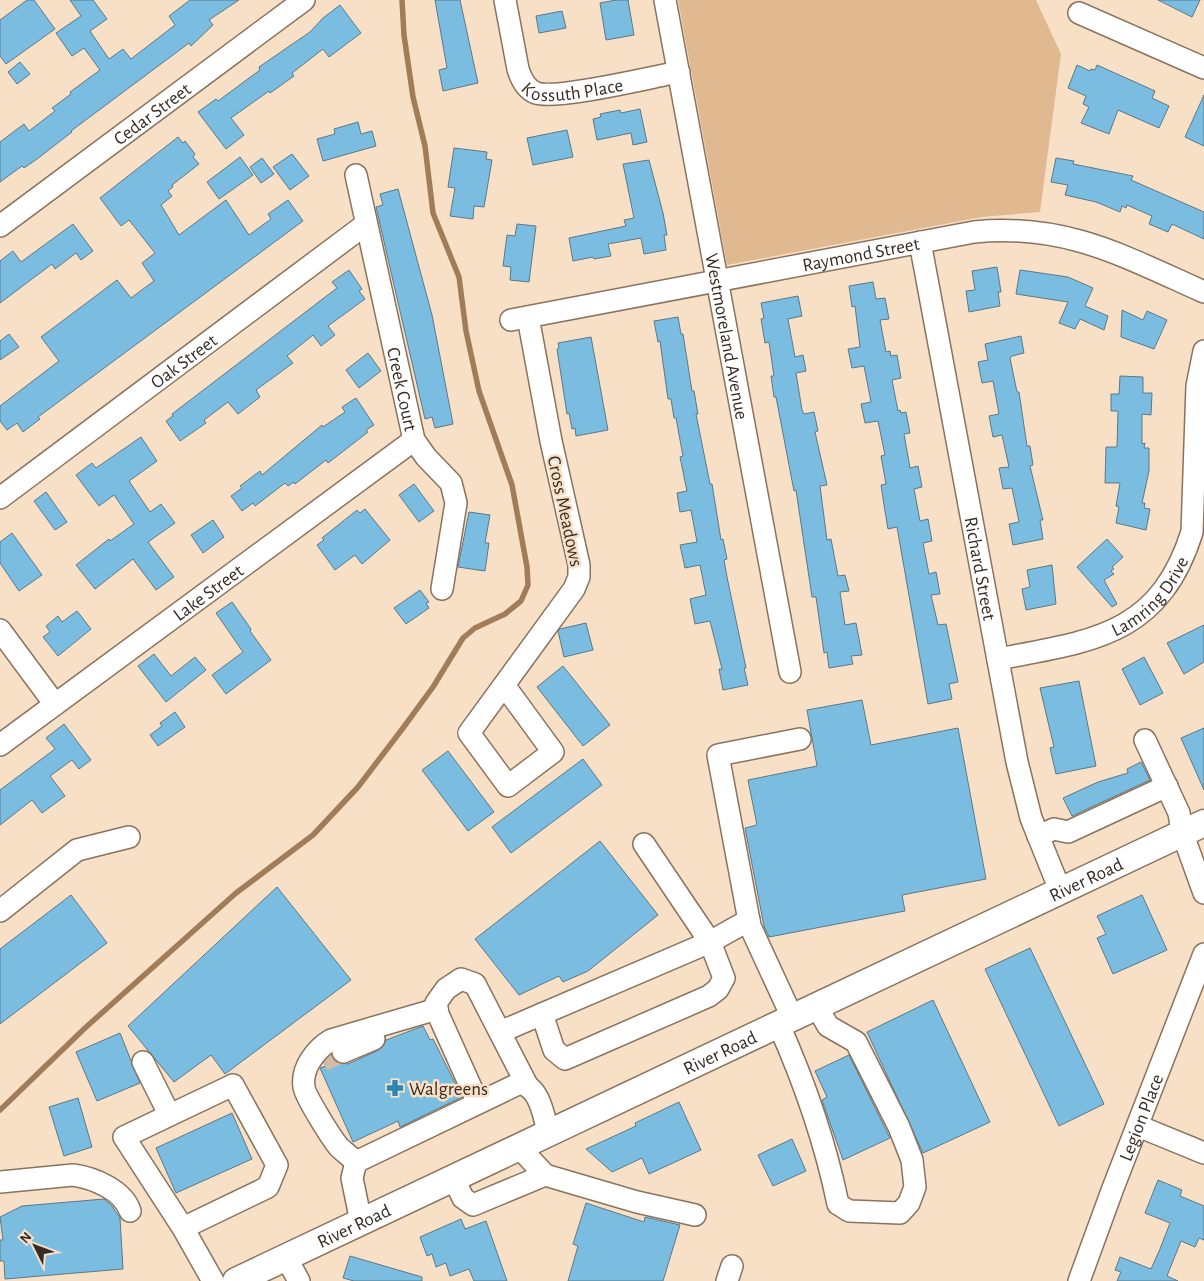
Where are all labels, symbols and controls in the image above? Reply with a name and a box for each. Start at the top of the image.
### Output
street label: Kossuth Place [517,76,625,105]
street label: Cedar Street [110,80,195,149]
street label: Raymond Street [801,235,921,275]
street label: Westmoreland Avenue [701,252,751,421]
street label: Oak Street [148,331,221,393]
street label: Creek Court [383,345,420,433]
street label: Cross Meadows [543,454,586,569]
street label: Richard Street [960,515,998,622]
street label: Lamring Drive [1109,554,1192,640]
street label: Lake Street [170,561,247,625]
street label: River Road [1047,855,1126,906]
street label: River Road [681,1028,760,1079]
street label: Legion Place [1116,1072,1167,1164]
pharmacy icon: Walgreens [385,1078,405,1098]
place label: Walgreens [409,1080,488,1099]
street label: River Road [314,1201,394,1252]
north arrow [10,1221,60,1271]
text: N [18,1230,35,1246]

